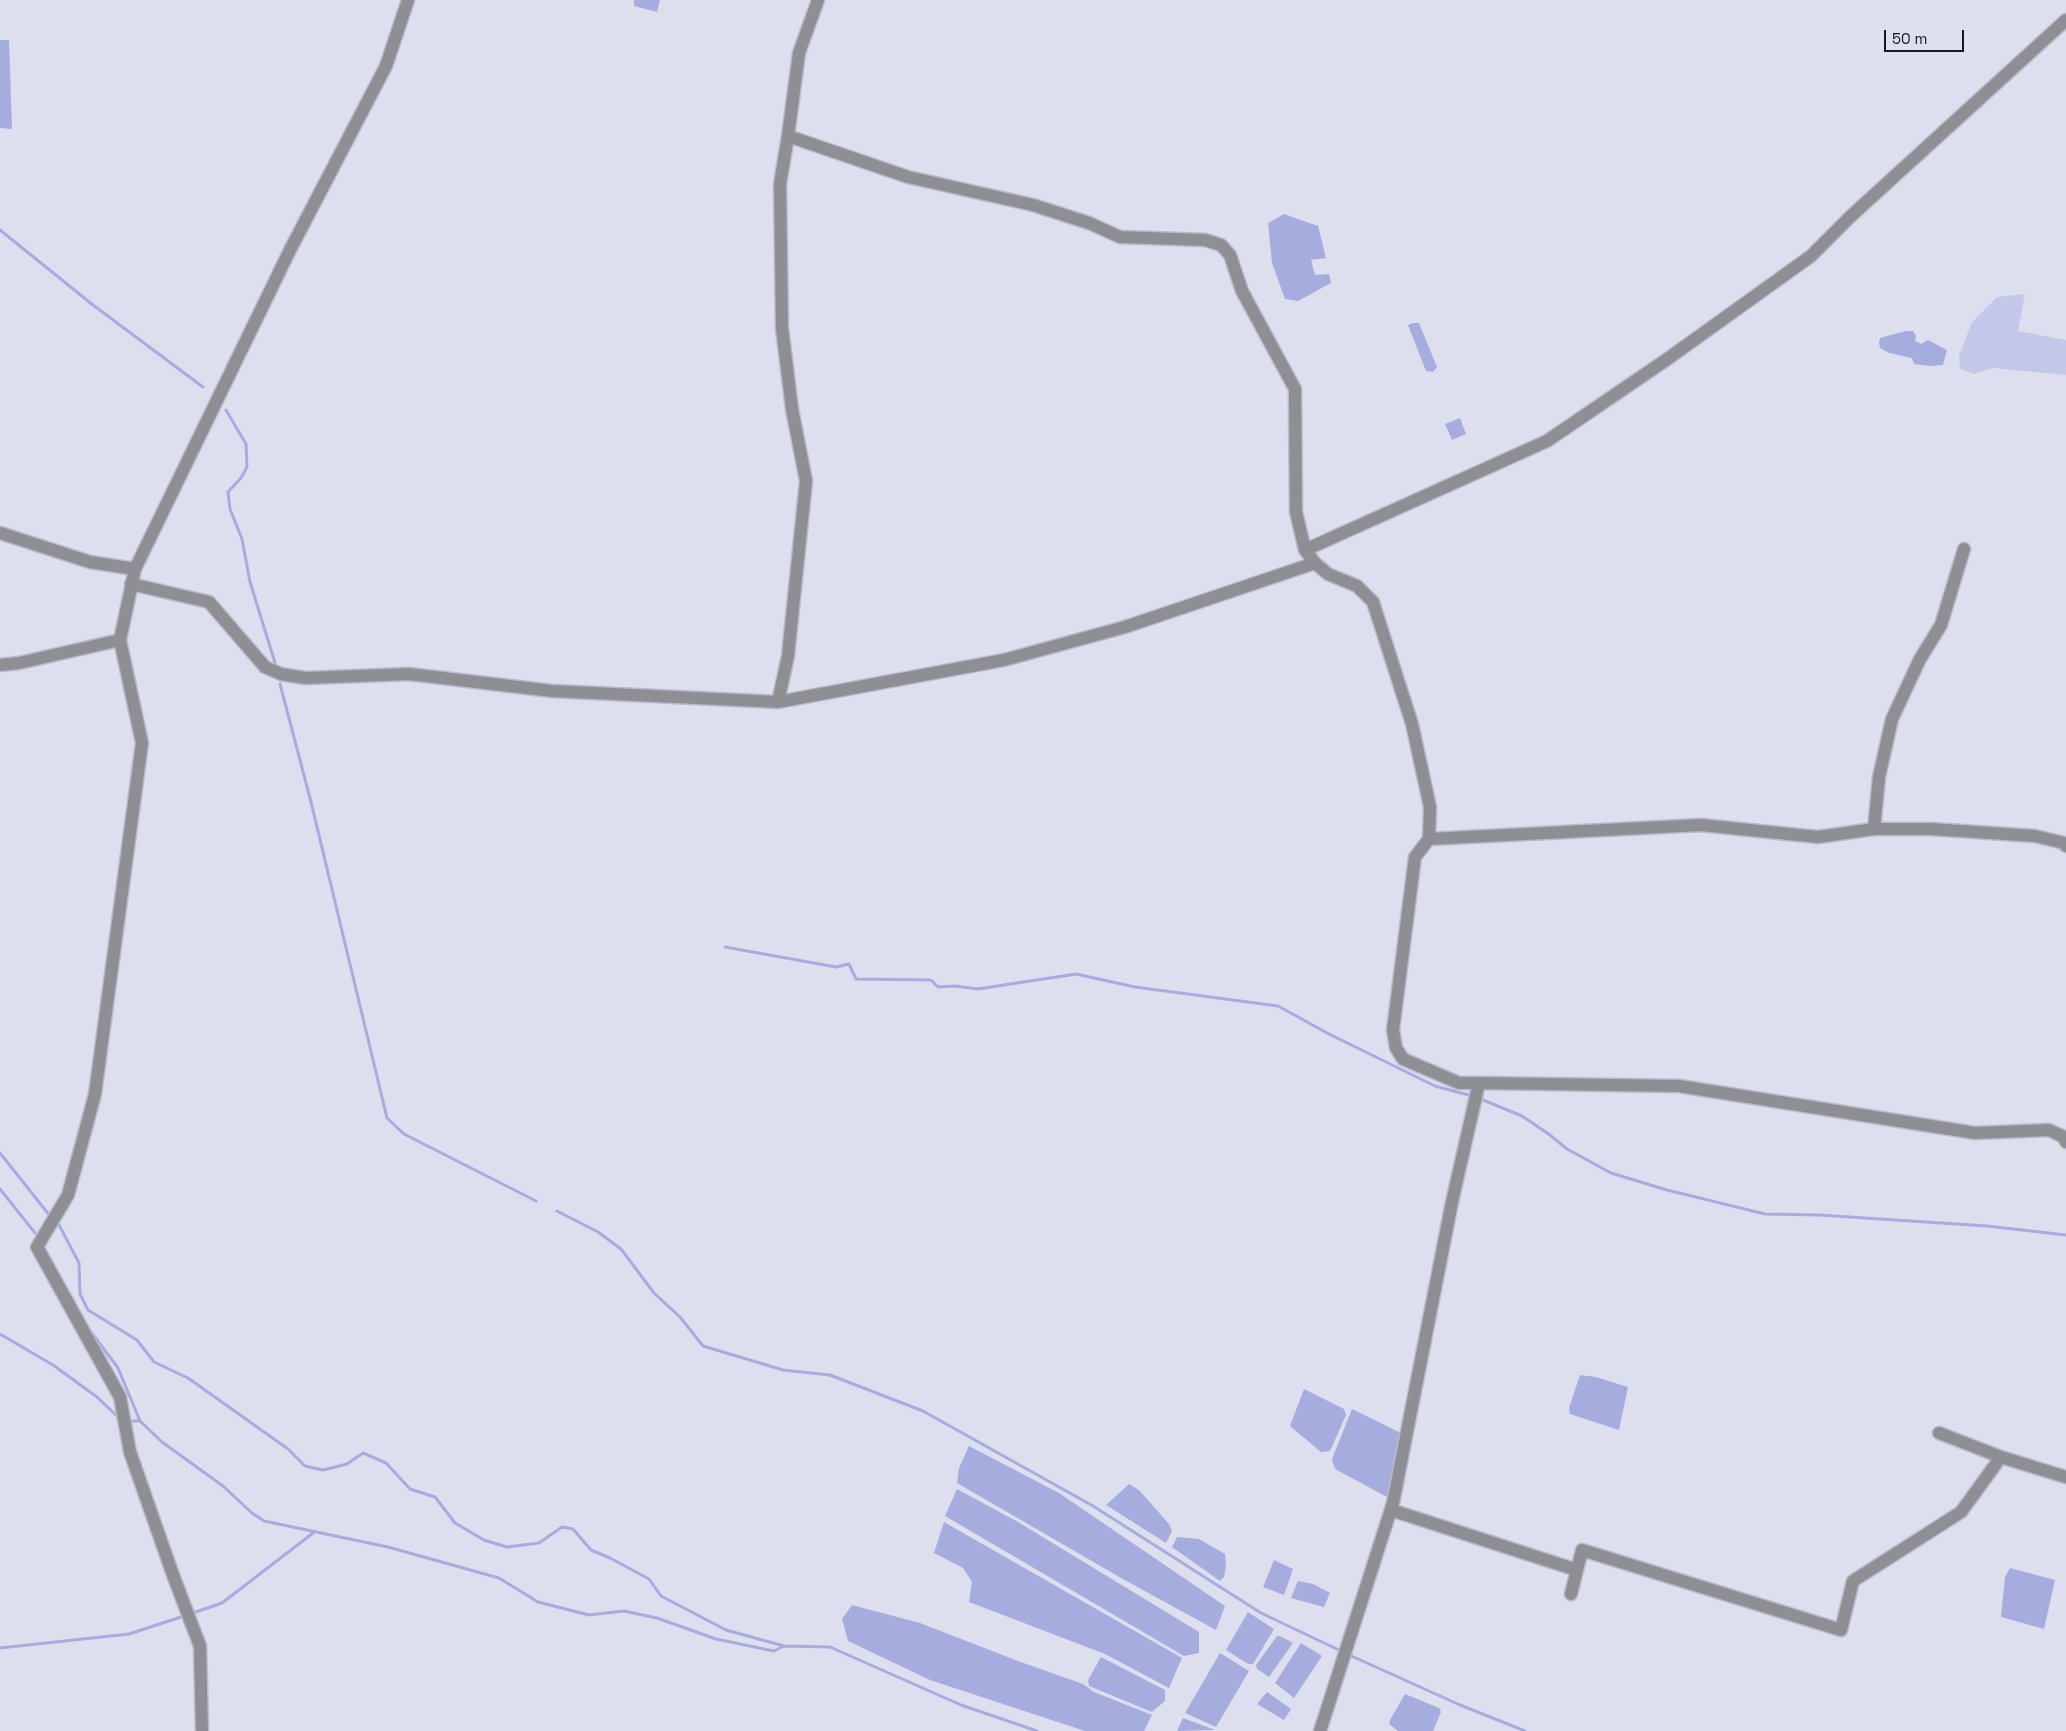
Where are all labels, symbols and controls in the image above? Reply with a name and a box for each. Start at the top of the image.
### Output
scale bar [1886,20,1966,52]
text: 50 m [1892,29,1927,48]

